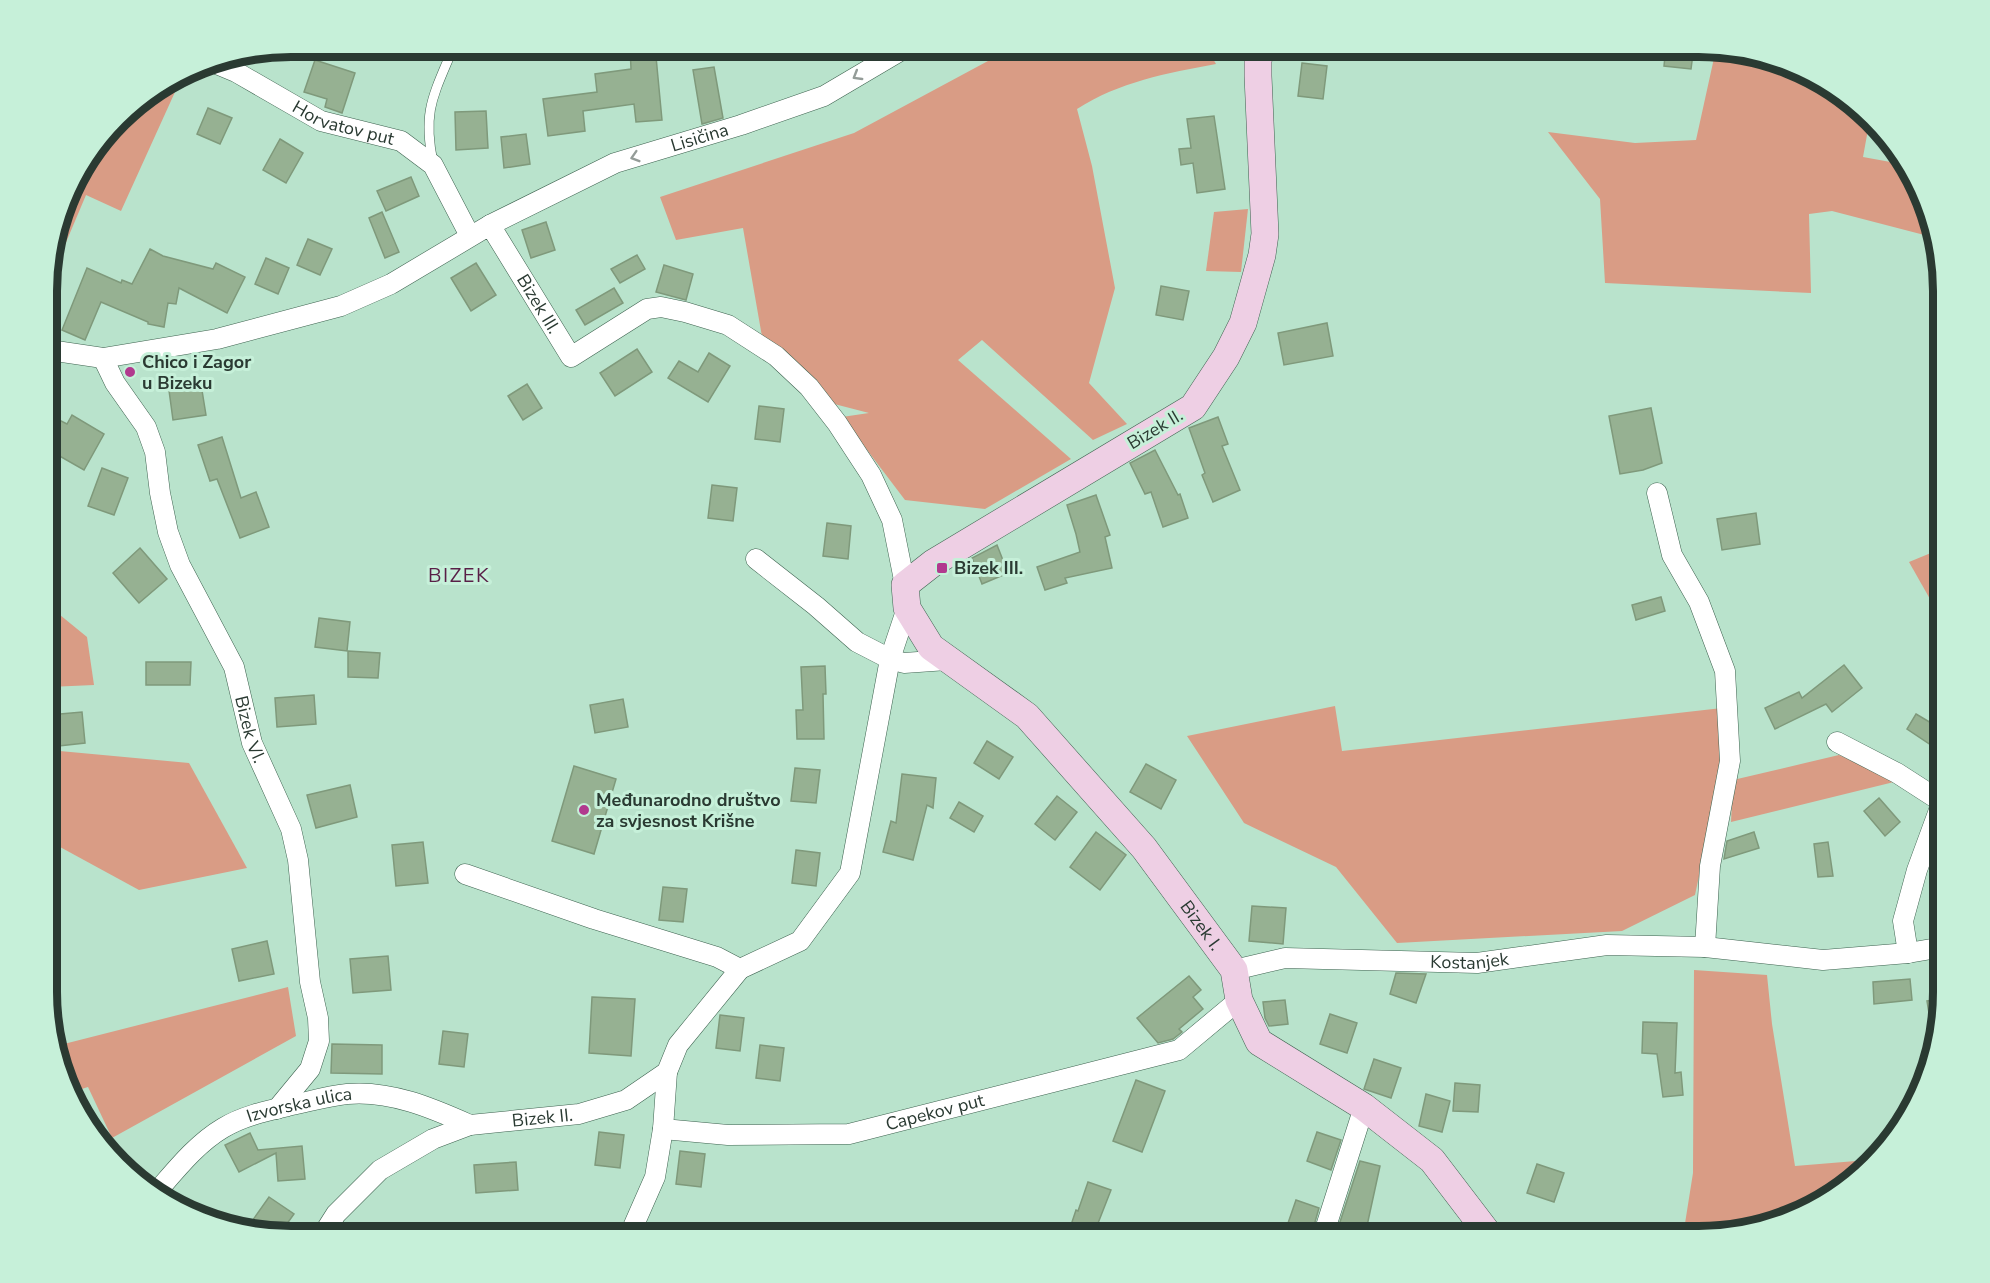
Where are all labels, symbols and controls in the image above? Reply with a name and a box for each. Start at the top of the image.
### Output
one-way arrow [853,69,863,81]
street label: Horvatov put [288,95,397,151]
street label: Lisičina [668,117,731,157]
one-way arrow [630,150,641,162]
street label: Bizek III. [511,270,566,338]
place label: Chico i Zagor u Bizeku [142,350,251,395]
marker: Chico i Zagor u Bizeku [123,365,137,379]
street label: Bizek II. [1123,403,1187,455]
place label: Bizek III. [954,556,1023,580]
marker: Bizek III. [935,561,949,575]
district label: BIZEK [428,562,490,589]
street label: Bizek VI. [229,693,271,767]
place label: Međunarodno društvo za svjesnost Krišne [596,788,781,833]
marker: Međunarodno društvo za svjesnost Krišne [577,803,591,817]
street label: Bizek I. [1175,896,1228,955]
street label: Kostanjek [1430,947,1511,975]
street label: Izvorska ulica [243,1082,353,1128]
street label: Capekov put [883,1088,987,1136]
street label: Bizek II. [511,1103,574,1133]

